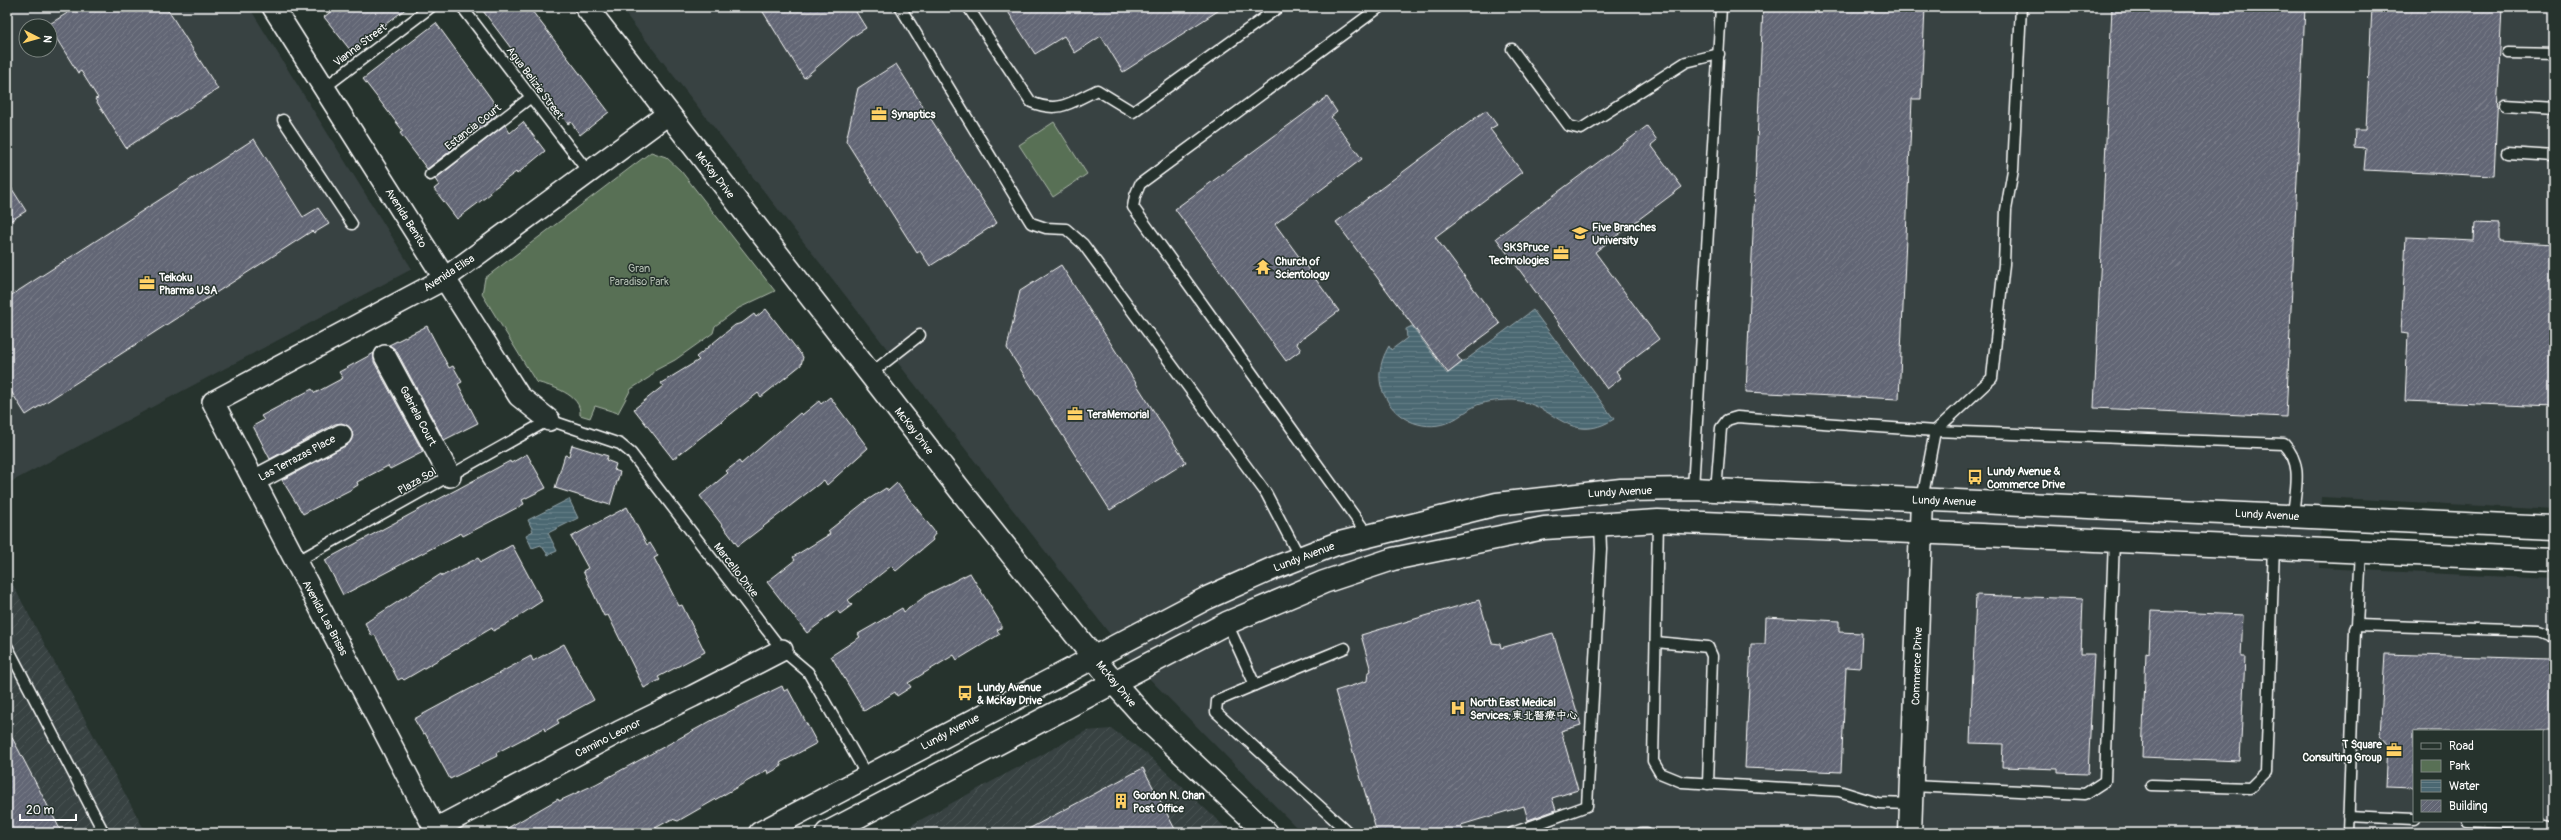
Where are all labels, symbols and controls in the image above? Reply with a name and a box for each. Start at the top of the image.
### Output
north arrow [18,18,58,58]
street label: Vianna Street [331,20,390,69]
text: N [41,35,54,44]
street label: Agua Belizie Street [504,44,567,122]
street label: Estancia Court [442,101,504,153]
office icon: Synaptics [870,105,888,123]
place label: Synaptics [891,108,936,121]
street label: McKay Drive [693,149,738,201]
street label: Avenida Benito [383,186,429,250]
place label: Five Branches University [1592,221,1656,247]
school or university icon: Five Branches University [1571,224,1589,242]
place label: SKSPruce Technologies [1488,241,1550,267]
office icon: SKSPruce Technologies [1552,244,1570,262]
street label: Avenida Elisa [421,252,477,294]
place label: Church of Scientology [1275,255,1330,281]
temple icon: Church of Scientology [1254,258,1272,276]
park label: Gran Paradiso Park [609,262,669,288]
place label: Teikoku Pharma USA [158,271,218,297]
office icon: Teikoku Pharma USA [138,274,156,292]
street label: Gabriela Court [397,384,439,449]
street label: McKay Drive [892,405,937,457]
office icon: TeraMemorial [1066,405,1084,423]
place label: TeraMemorial [1086,408,1150,421]
street label: Las Terrazas Place [256,432,338,484]
street label: Plaza Sol [396,465,438,497]
place label: Lundy Avenue & Commerce Drive [1987,465,2066,491]
bus stop icon: Lundy Avenue & Commerce Drive [1966,468,1984,486]
street label: Lundy Avenue [1588,484,1653,500]
street label: Lundy Avenue [1912,493,1977,509]
street label: Lundy Avenue [2235,507,2300,523]
street label: Lundy Avenue [1272,539,1337,575]
street label: Marcello Drive [711,540,761,600]
street label: Avenida Las Brisas [300,578,350,658]
street label: Commerce Drive [1909,626,1925,705]
street label: McKay Drive [1093,658,1139,710]
place label: Lundy Avenue & McKay Drive [977,681,1043,707]
bus stop icon: Lundy Avenue & McKay Drive [956,684,974,702]
place label: North East Medical Services;東北醫療中心 [1470,696,1578,722]
hospital icon: North East Medical Services;東北醫療中心 [1449,699,1467,717]
street label: Lundy Avenue [919,711,982,753]
street label: Camino Leonor [573,716,643,760]
legend [2413,730,2543,822]
place label: T Square Consulting Group [2303,738,2383,764]
text: Road [2449,739,2474,754]
office icon: T Square Consulting Group [2385,741,2403,759]
text: Park [2449,759,2470,774]
text: Water [2449,779,2480,794]
place label: Gordon N. Chan Post Office [1133,789,1205,815]
building icon: Gordon N. Chan Post Office [1112,792,1130,810]
scale bar [20,796,76,822]
text: Building [2449,799,2488,814]
text: 20 m [26,803,55,818]

